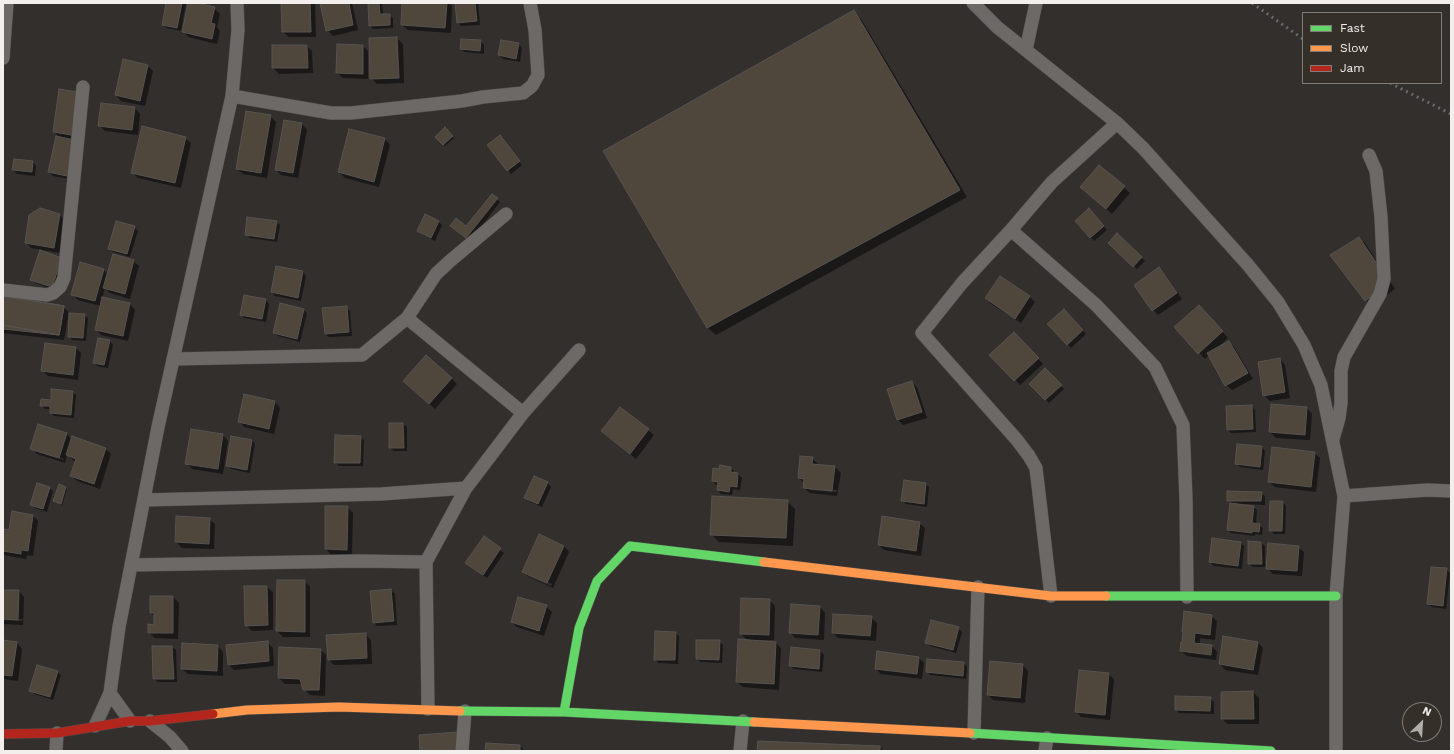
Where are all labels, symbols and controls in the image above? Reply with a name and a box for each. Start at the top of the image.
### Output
legend [1302,12,1442,84]
text: Fast [1340,21,1365,35]
text: Slow [1340,41,1368,55]
text: Jam [1340,61,1365,75]
north arrow [1402,702,1442,742]
text: N [1420,704,1433,719]

